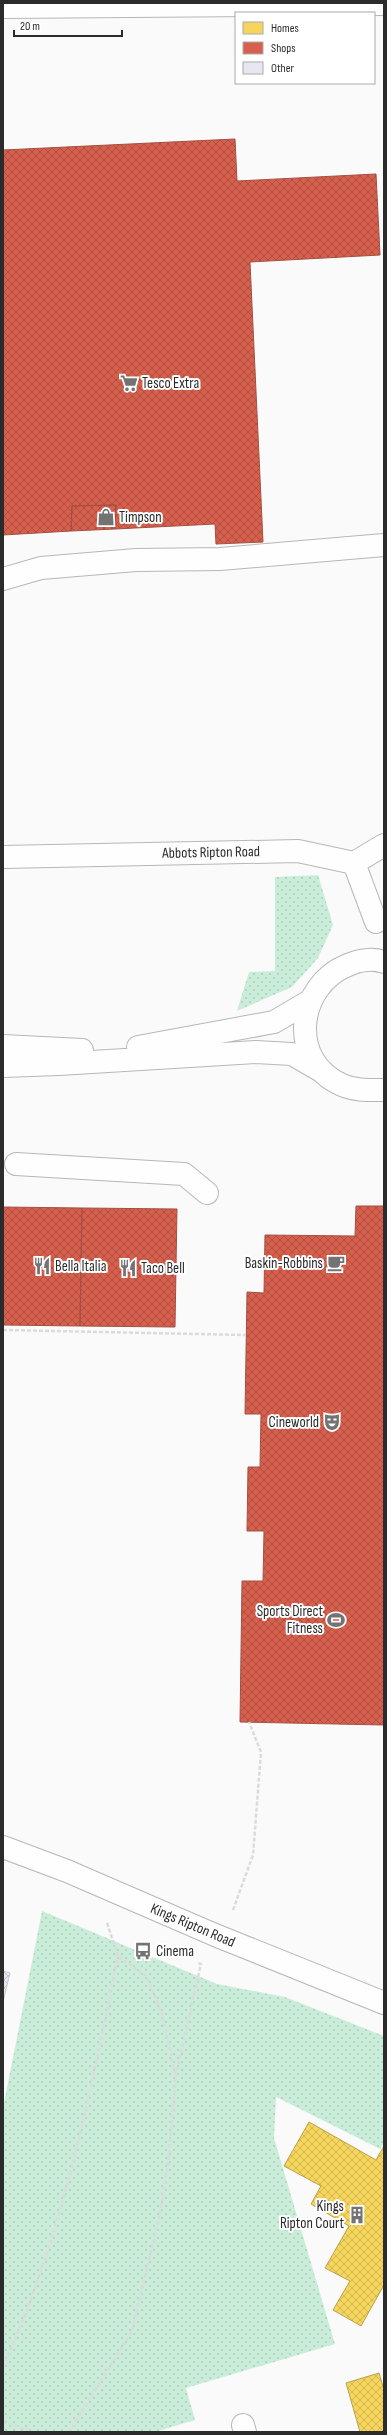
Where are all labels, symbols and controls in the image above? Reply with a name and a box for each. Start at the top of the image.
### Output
scale bar [14,12,122,38]
legend [235,12,375,84]
text: 20 m [20,19,40,34]
text: Homes [271,21,299,36]
text: Shops [271,41,296,56]
text: Other [271,61,295,76]
supermarket icon: Tesco Extra [119,373,139,393]
place label: Tesco Extra [142,374,199,393]
shop icon: Timpson [96,507,116,527]
place label: Timpson [119,508,162,527]
street label: Abbots Ripton Road [161,842,260,863]
cafe icon: Baskin-Robbins [326,1253,346,1273]
place label: Baskin-Robbins [245,1254,323,1273]
restaurant icon: Bella Italia [32,1256,52,1276]
place label: Bella Italia [55,1257,107,1276]
restaurant icon: Taco Bell [118,1258,138,1278]
place label: Taco Bell [141,1259,185,1278]
theatre icon: Cineworld [322,1412,342,1432]
place label: Cineworld [269,1413,319,1432]
place label: Sports Direct Fitness [257,1602,323,1638]
sports icon: Sports Direct Fitness [326,1610,346,1630]
street label: Kings Ripton Road [148,1899,238,1952]
bus stop icon: Cinema [133,1941,153,1961]
place label: Cinema [156,1942,194,1961]
place label: Kings Ripton Court [280,2197,344,2233]
building icon: Kings Ripton Court [347,2205,367,2225]

